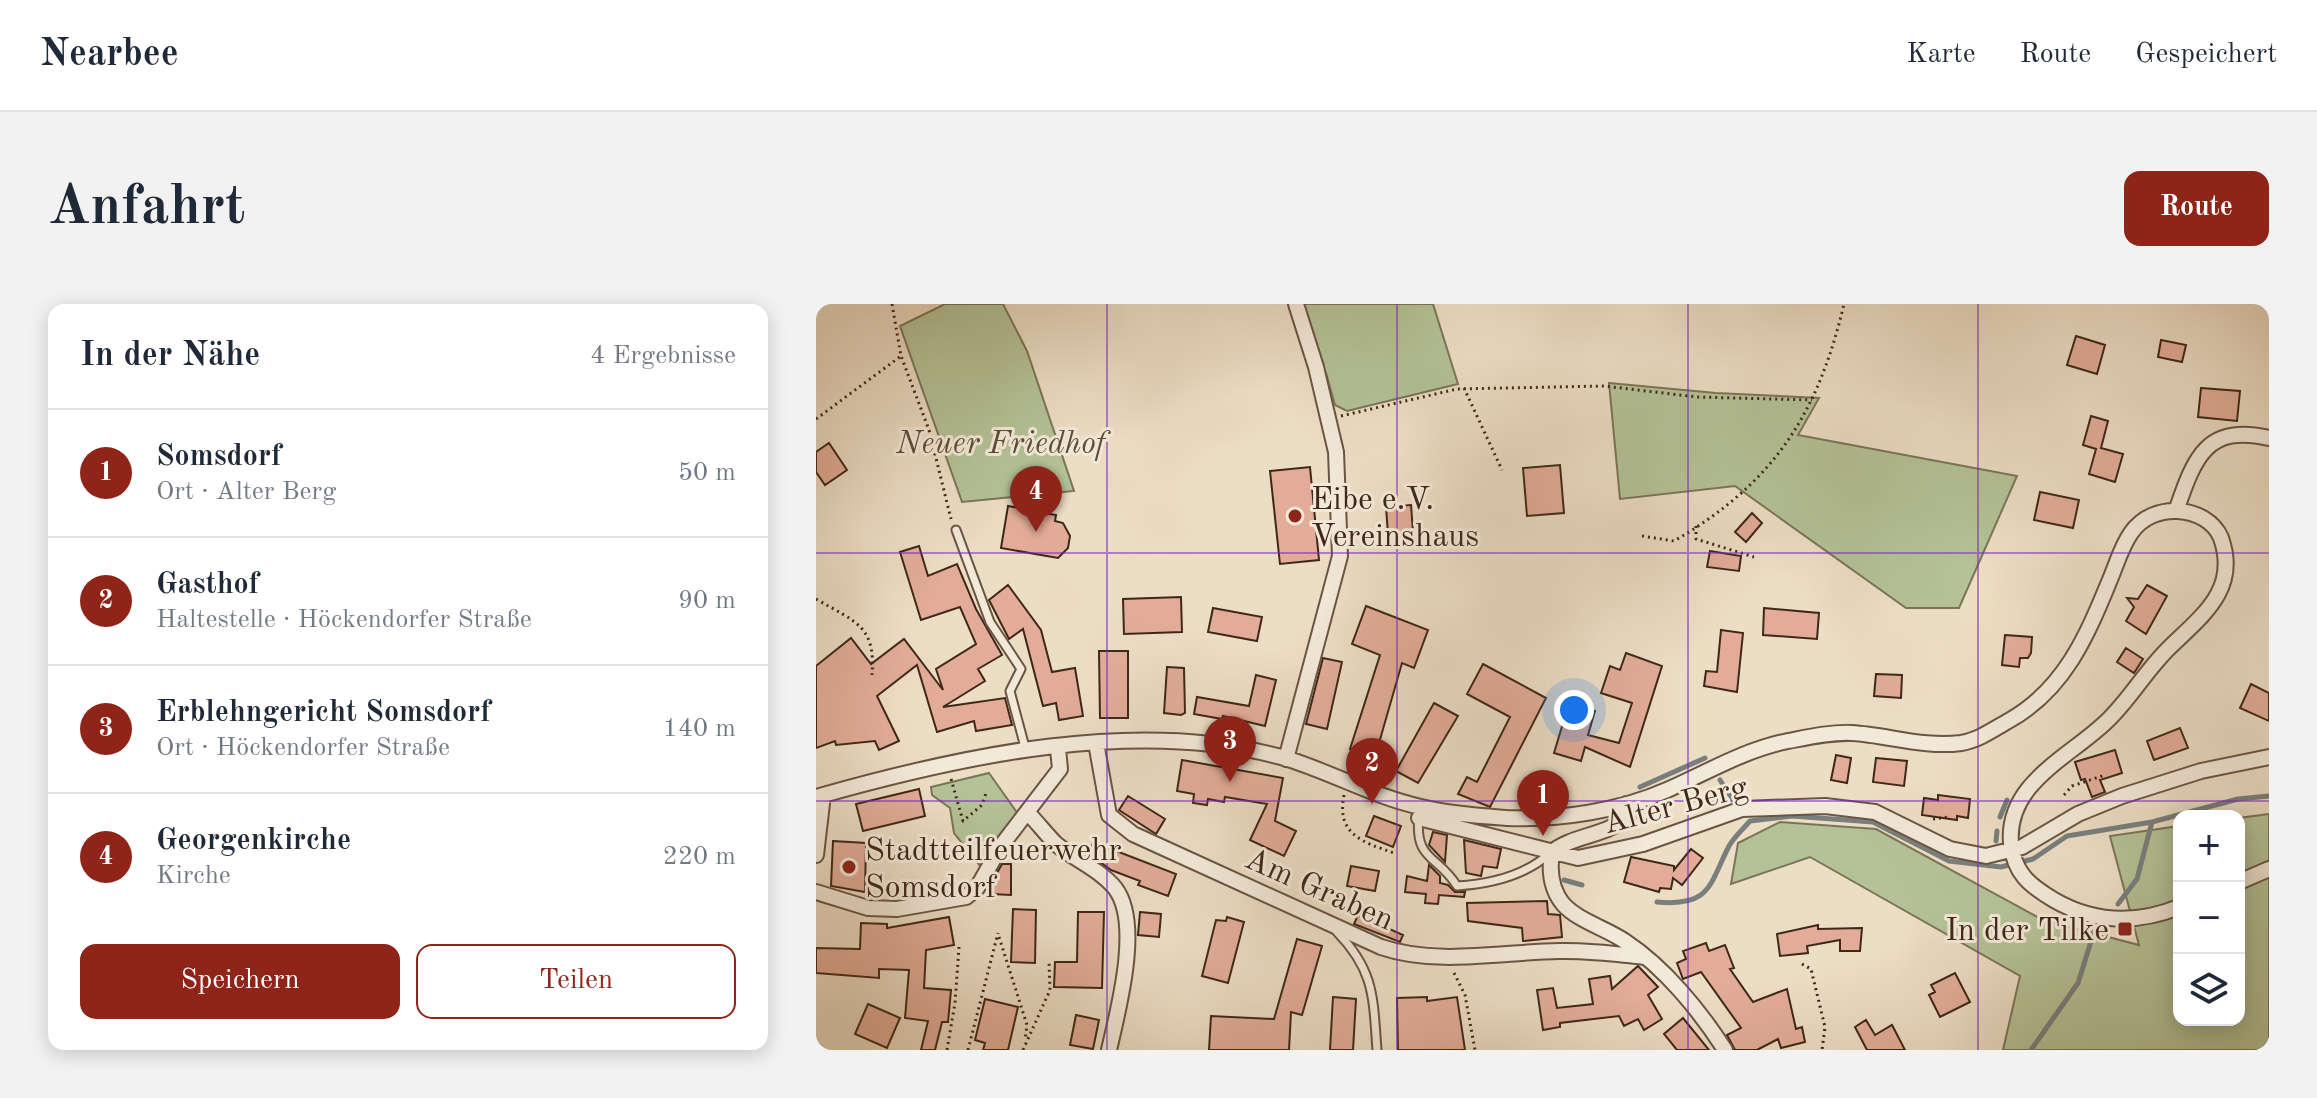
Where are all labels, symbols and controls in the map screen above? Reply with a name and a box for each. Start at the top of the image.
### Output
text: Nearbee [40,36,179,74]
text: Karte [1907,41,1976,69]
text: Route [2020,41,2091,69]
text: Gespeichert [2135,41,2277,69]
button: Route [2124,171,2269,246]
text: Anfahrt [48,180,245,236]
text: In der Nähe [80,339,260,373]
text: 4 Ergebnisse [590,343,736,369]
park label: Neuer Friedhof [895,429,1111,461]
text: Somsdorf [156,442,281,472]
text: 1 [98,460,114,486]
text: 50 m [678,460,736,486]
pin: 4 [1010,466,1062,532]
text: Ort · Alter Berg [156,479,336,505]
place label: Eibe e.V. Vereinshaus [1311,485,1479,554]
marker: Eibe e.V. Vereinshaus [1286,507,1304,525]
text: Gasthof [156,570,259,600]
text: 2 [98,588,114,614]
text: 90 m [678,588,736,614]
text: Haltestelle · Höckendorfer Straße [156,607,532,633]
your location [1554,690,1594,730]
text: Erblehngericht Somsdorf [156,698,491,728]
text: 3 [98,716,114,742]
text: 140 m [663,716,736,742]
pin: 3 [1204,716,1256,782]
text: Ort · Höckendorfer Straße [156,735,450,761]
pin: 2 [1346,738,1398,804]
pin: 1 [1517,770,1569,836]
street label: Alter Berg [1600,772,1752,842]
map controls [2173,810,2245,1026]
button: + [2173,810,2245,882]
text: Georgenkirche [156,826,351,856]
place label: Stadtteilfeuerwehr Somsdorf [865,836,1122,905]
text: 4 [98,844,114,870]
text: 220 m [663,844,736,870]
street label: Am Graben [1240,844,1398,938]
marker: Stadtteilfeuerwehr Somsdorf [840,858,858,876]
text: Kirche [156,863,231,889]
button: − [2173,882,2245,954]
place label: In der Tilke [1945,916,2109,948]
marker: In der Tilke [2116,920,2134,938]
button: Speichern [80,944,400,1019]
button: Teilen [416,944,736,1019]
button: layers [2173,954,2245,1026]

